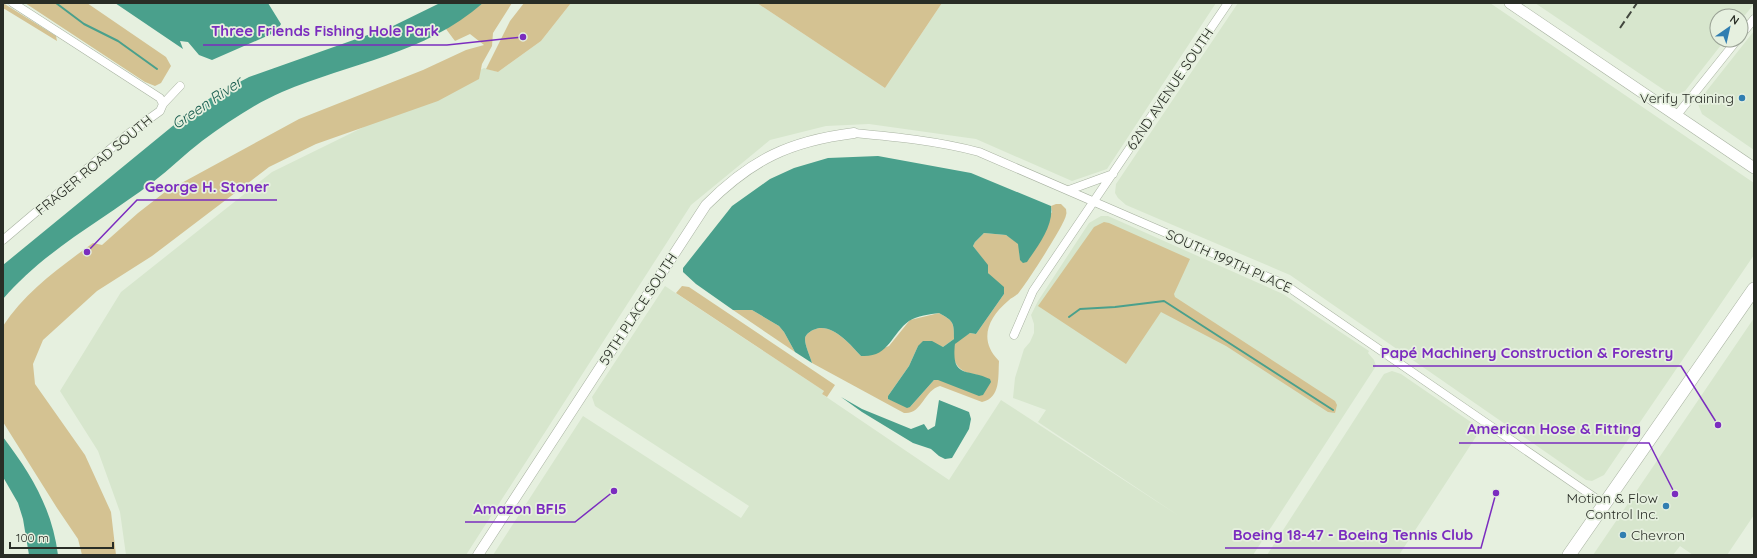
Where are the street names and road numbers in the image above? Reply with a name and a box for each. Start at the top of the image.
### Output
street label: 62ND AVENUE SOUTH [1122,24,1218,154]
street label: FRAGER ROAD SOUTH [32,111,156,219]
street label: SOUTH 199TH PLACE [1163,225,1295,297]
street label: 59TH PLACE SOUTH [595,249,681,369]

